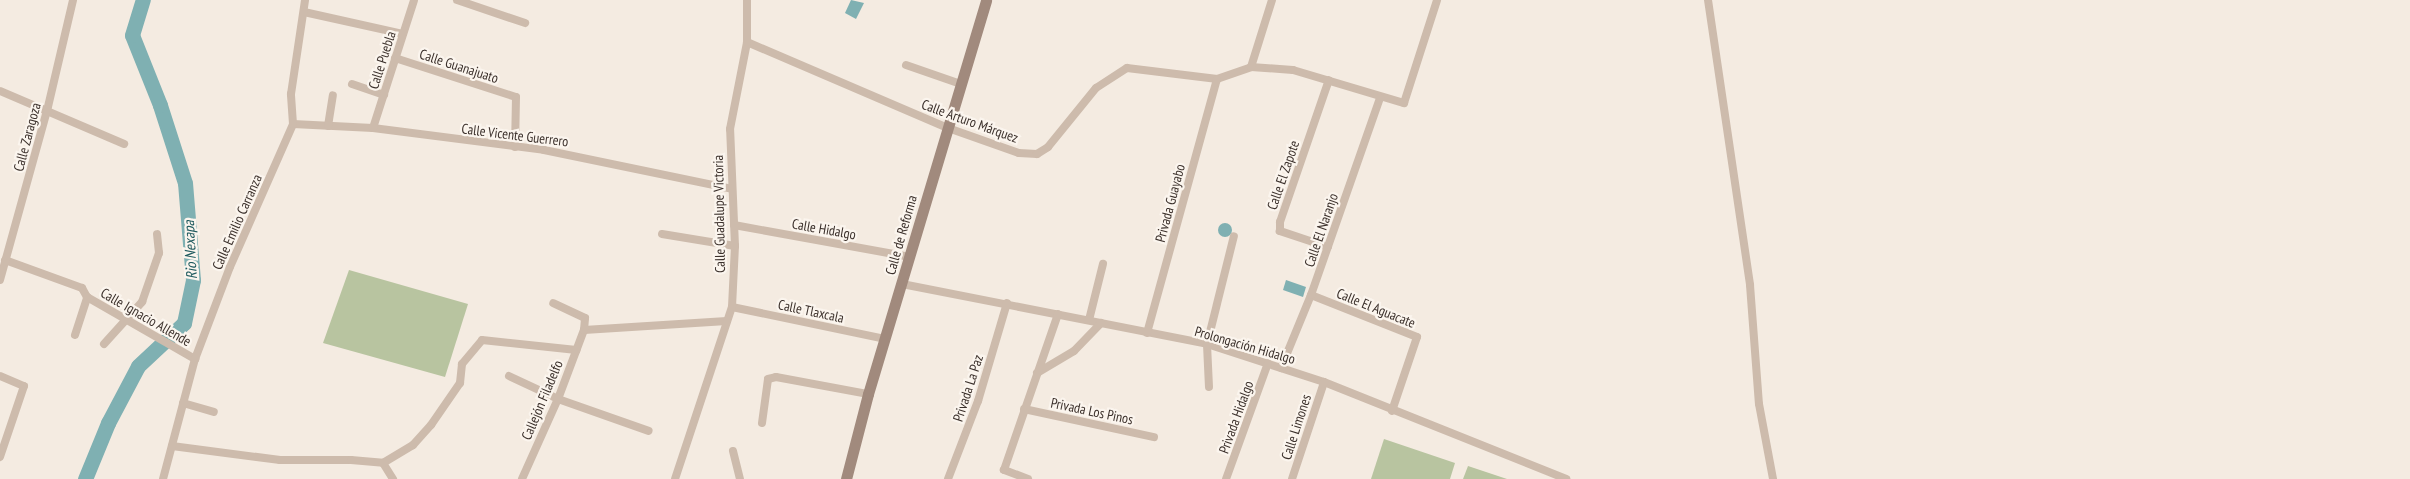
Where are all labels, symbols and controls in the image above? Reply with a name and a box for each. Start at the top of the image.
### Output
street label: Calle Puebla [365,29,399,91]
street label: Calle Guanajuato [417,45,501,87]
street label: Calle Arturo Márquez [919,96,1021,146]
street label: Calle Zaragoza [10,101,44,173]
street label: Calle Vicente Guerrero [460,120,570,150]
street label: Calle El Zapote [1263,138,1303,212]
street label: Calle Guadalupe Victoria [710,155,728,273]
street label: Privada Guayabo [1152,162,1188,244]
street label: Calle Emilio Carranza [208,172,266,272]
street label: Calle El Naranjo [1301,191,1341,269]
street label: Calle de Reforma [882,193,920,277]
street label: Calle Hidalgo [791,215,857,243]
water label: Rio Nexapa [179,220,201,280]
street label: Calle Ignacio Allende [98,284,194,350]
street label: Calle El Aguacate [1334,285,1418,331]
street label: Calle Tlaxcala [776,296,846,326]
street label: Prolongación Hidalgo [1193,323,1297,367]
street label: Privada La Paz [949,352,987,424]
street label: Callejón Filadelfo [518,358,566,442]
street label: Privada Hidalgo [1215,378,1257,456]
street label: Calle Limones [1278,392,1314,462]
street label: Privada Los Pinos [1049,394,1135,428]

